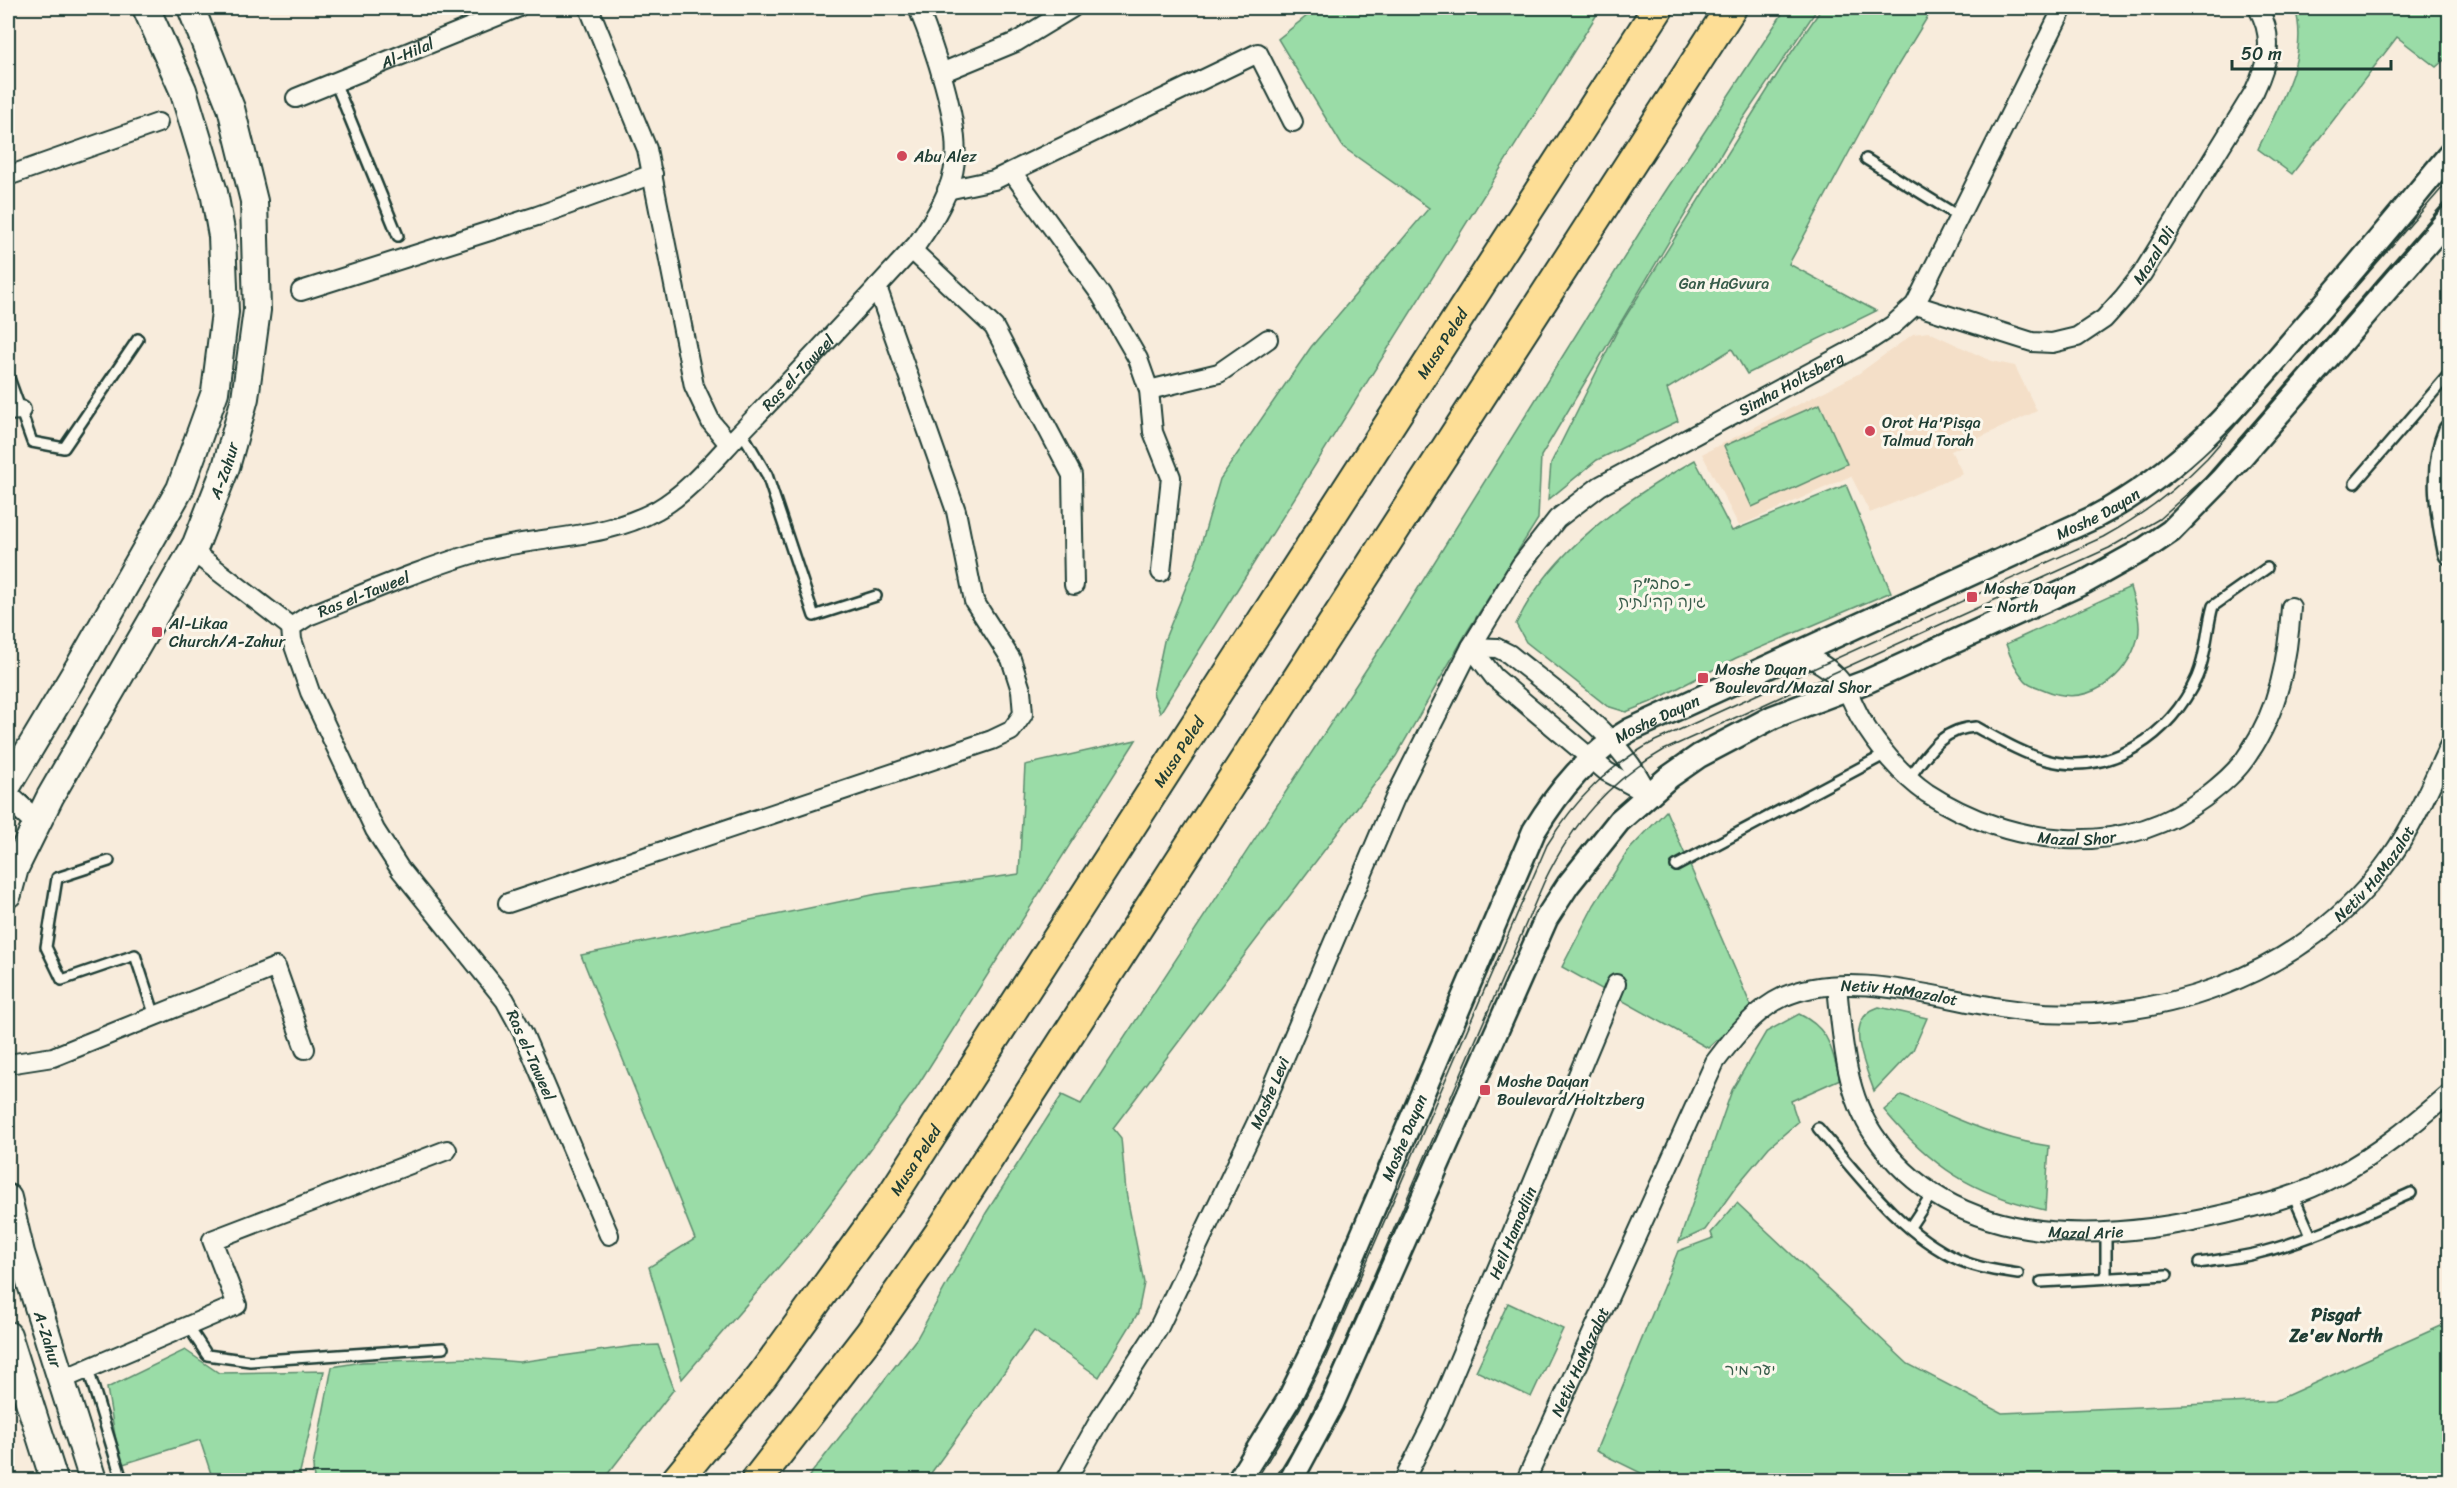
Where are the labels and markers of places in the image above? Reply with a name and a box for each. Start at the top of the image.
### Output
place label: Abu Alez [913,142,977,171]
marker: Abu Alez [895,149,909,163]
place label: Orot Ha'Pisga Talmud Torah [1882,408,1981,455]
marker: Orot Ha'Pisga Talmud Torah [1863,424,1877,438]
place label: Moshe Dayan – North [1984,574,2076,621]
marker: Moshe Dayan – North [1965,590,1979,604]
place label: Al-Likaa Church/A-Zahur [168,609,286,656]
marker: Al-Likaa Church/A-Zahur [150,625,164,639]
place label: Moshe Dayan Boulevard/Mazal Shor [1715,655,1872,702]
marker: Moshe Dayan Boulevard/Mazal Shor [1696,671,1710,685]
place label: Moshe Dayan Boulevard/Holtzberg [1497,1067,1645,1114]
marker: Moshe Dayan Boulevard/Holtzberg [1478,1083,1492,1097]

